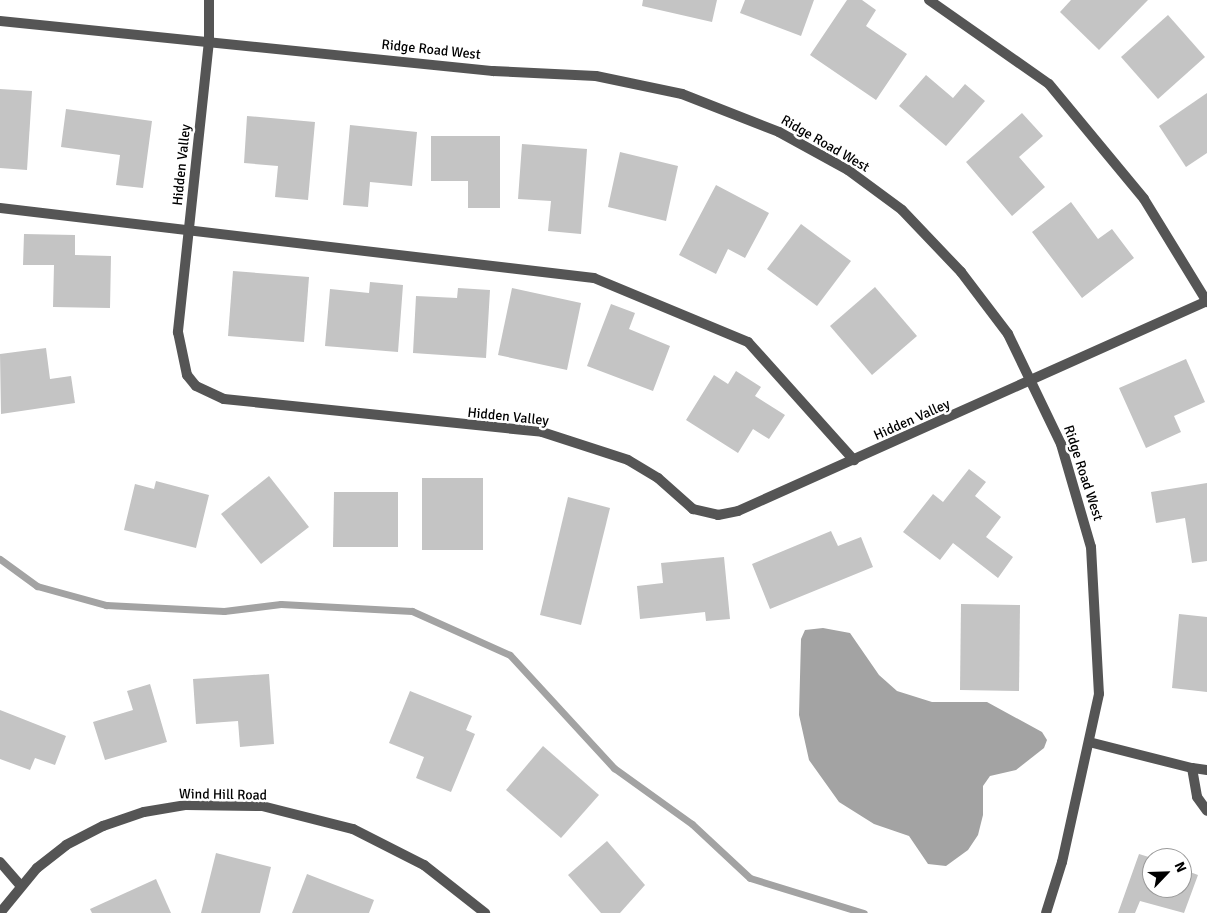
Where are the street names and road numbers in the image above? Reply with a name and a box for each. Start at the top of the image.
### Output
street label: Ridge Road West [381,36,481,64]
street label: Ridge Road West [778,112,872,176]
street label: Hidden Valley [169,123,195,207]
street label: Hidden Valley [871,396,953,444]
street label: Hidden Valley [466,404,550,430]
street label: Ridge Road West [1060,423,1106,523]
street label: Wind Hill Road [179,786,267,804]

